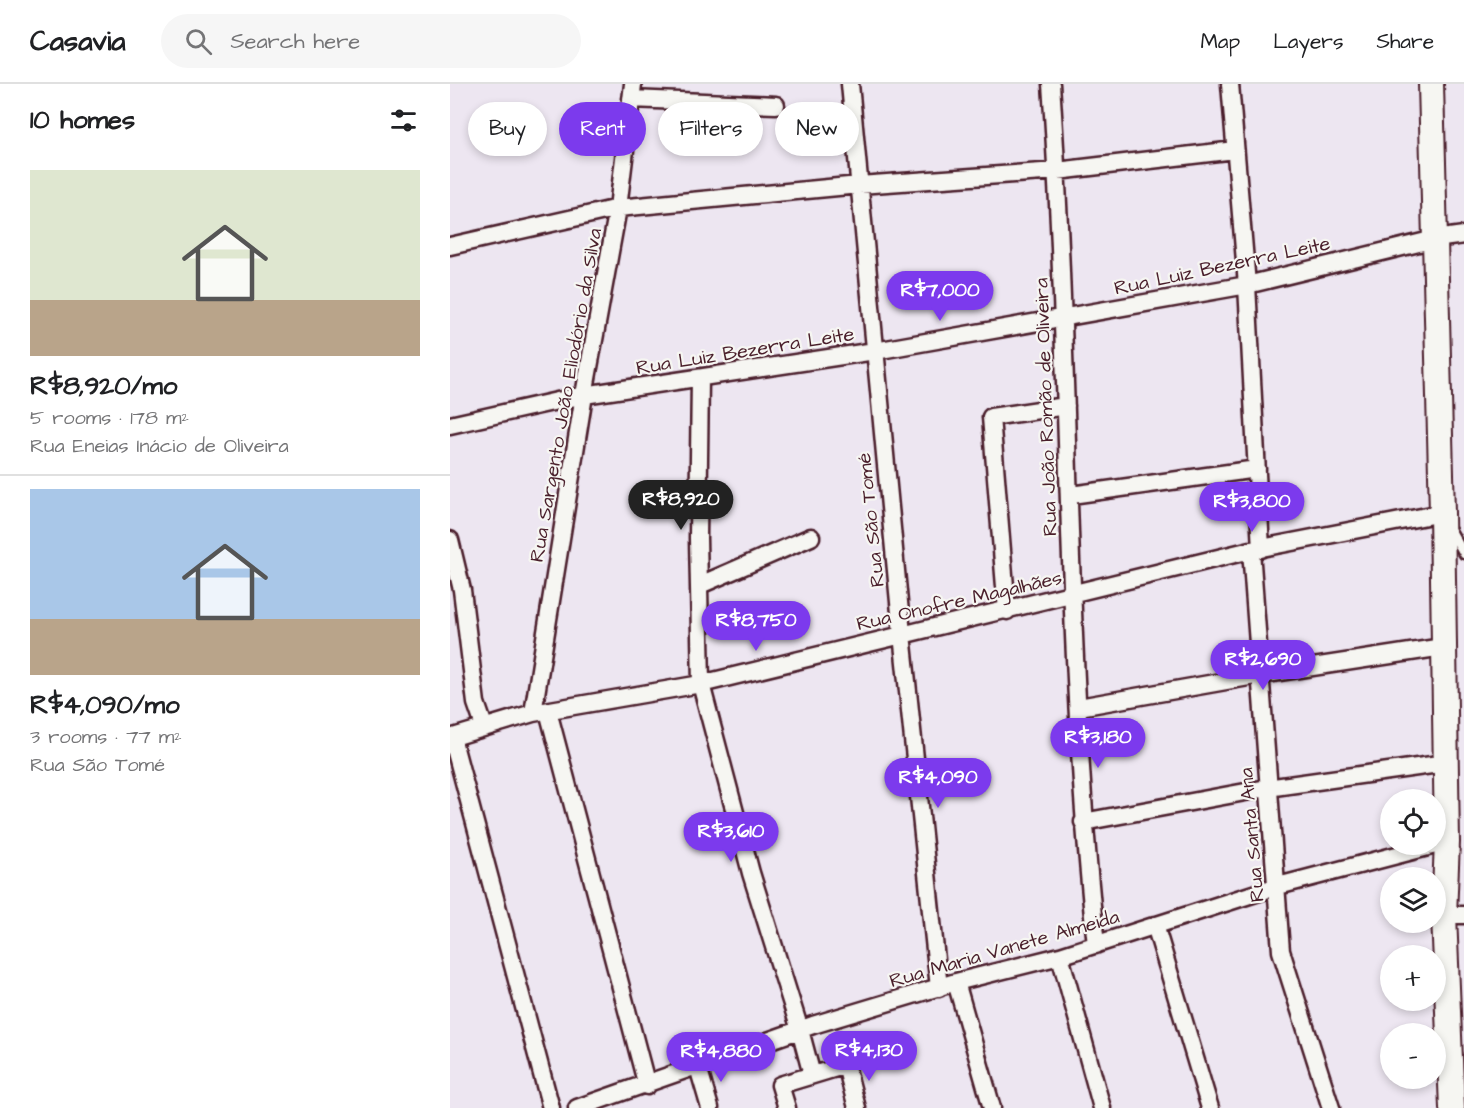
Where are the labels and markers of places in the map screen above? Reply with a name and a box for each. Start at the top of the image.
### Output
pin: R$7,000 [885,271,995,322]
pin: R$8,920 [626,480,736,531]
pin: R$3,800 [1197,482,1307,533]
pin: R$8,750 [701,601,811,652]
pin: R$2,690 [1208,640,1318,691]
pin: R$3,180 [1043,718,1153,769]
pin: R$4,090 [883,758,993,809]
pin: R$3,610 [676,812,786,863]
pin: R$4,130 [814,1031,924,1082]
pin: R$4,880 [666,1032,776,1083]

